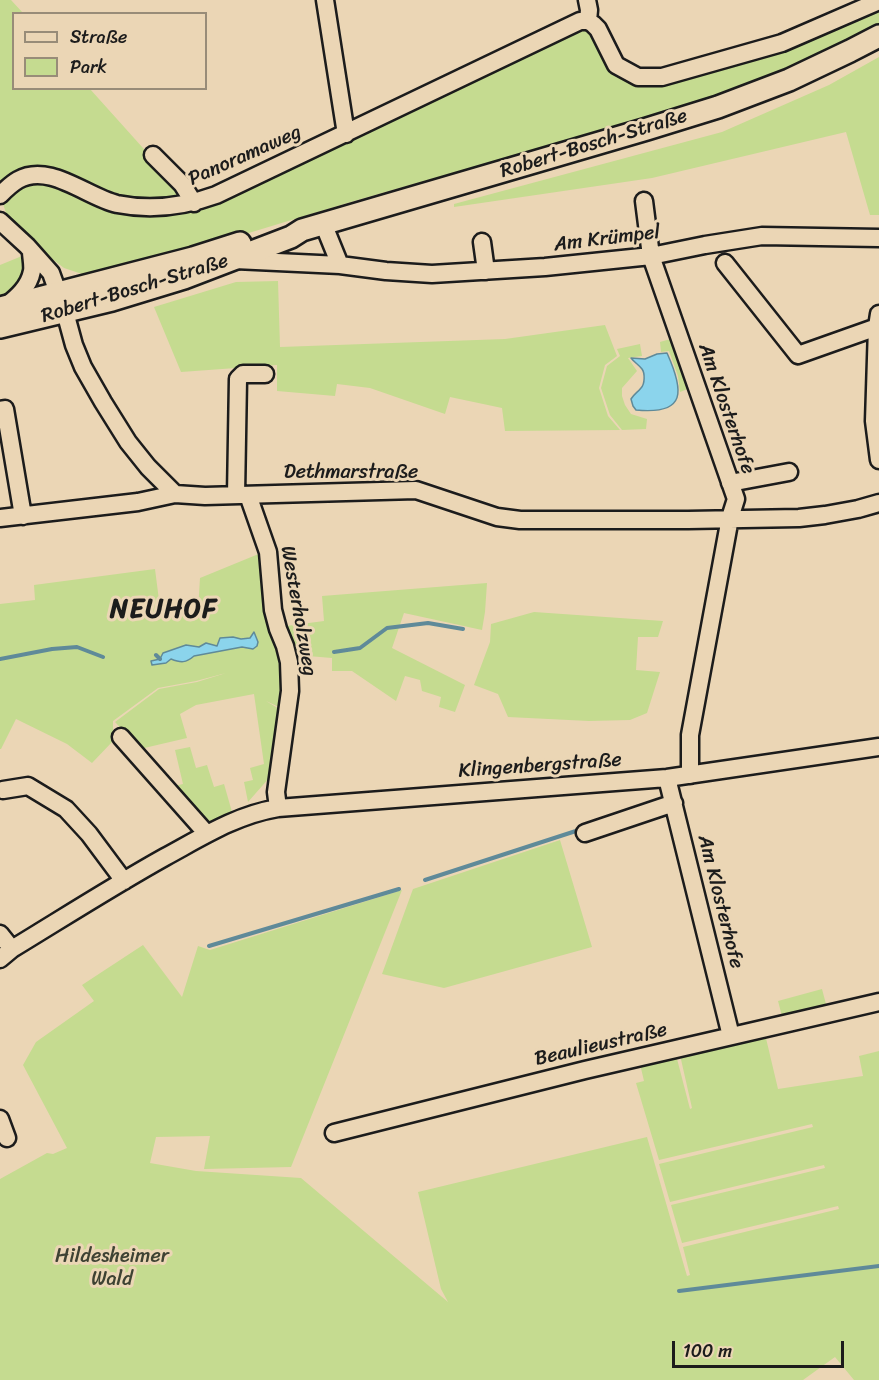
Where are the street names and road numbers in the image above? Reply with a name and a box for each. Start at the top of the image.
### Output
street label: Robert-Bosch-Straße [498,104,690,184]
street label: Panoramaweg [185,120,305,192]
street label: Am Krümpel [553,221,661,257]
street label: Robert-Bosch-Straße [39,249,231,329]
street label: Am Klosterhofe [692,340,760,478]
street label: Dethmarstraße [284,461,418,485]
street label: Westerholzweg [275,544,321,678]
street label: Klingenbergstraße [458,748,622,784]
street label: Am Klosterhofe [692,833,748,971]
street label: Beaulieustraße [532,1018,670,1072]

